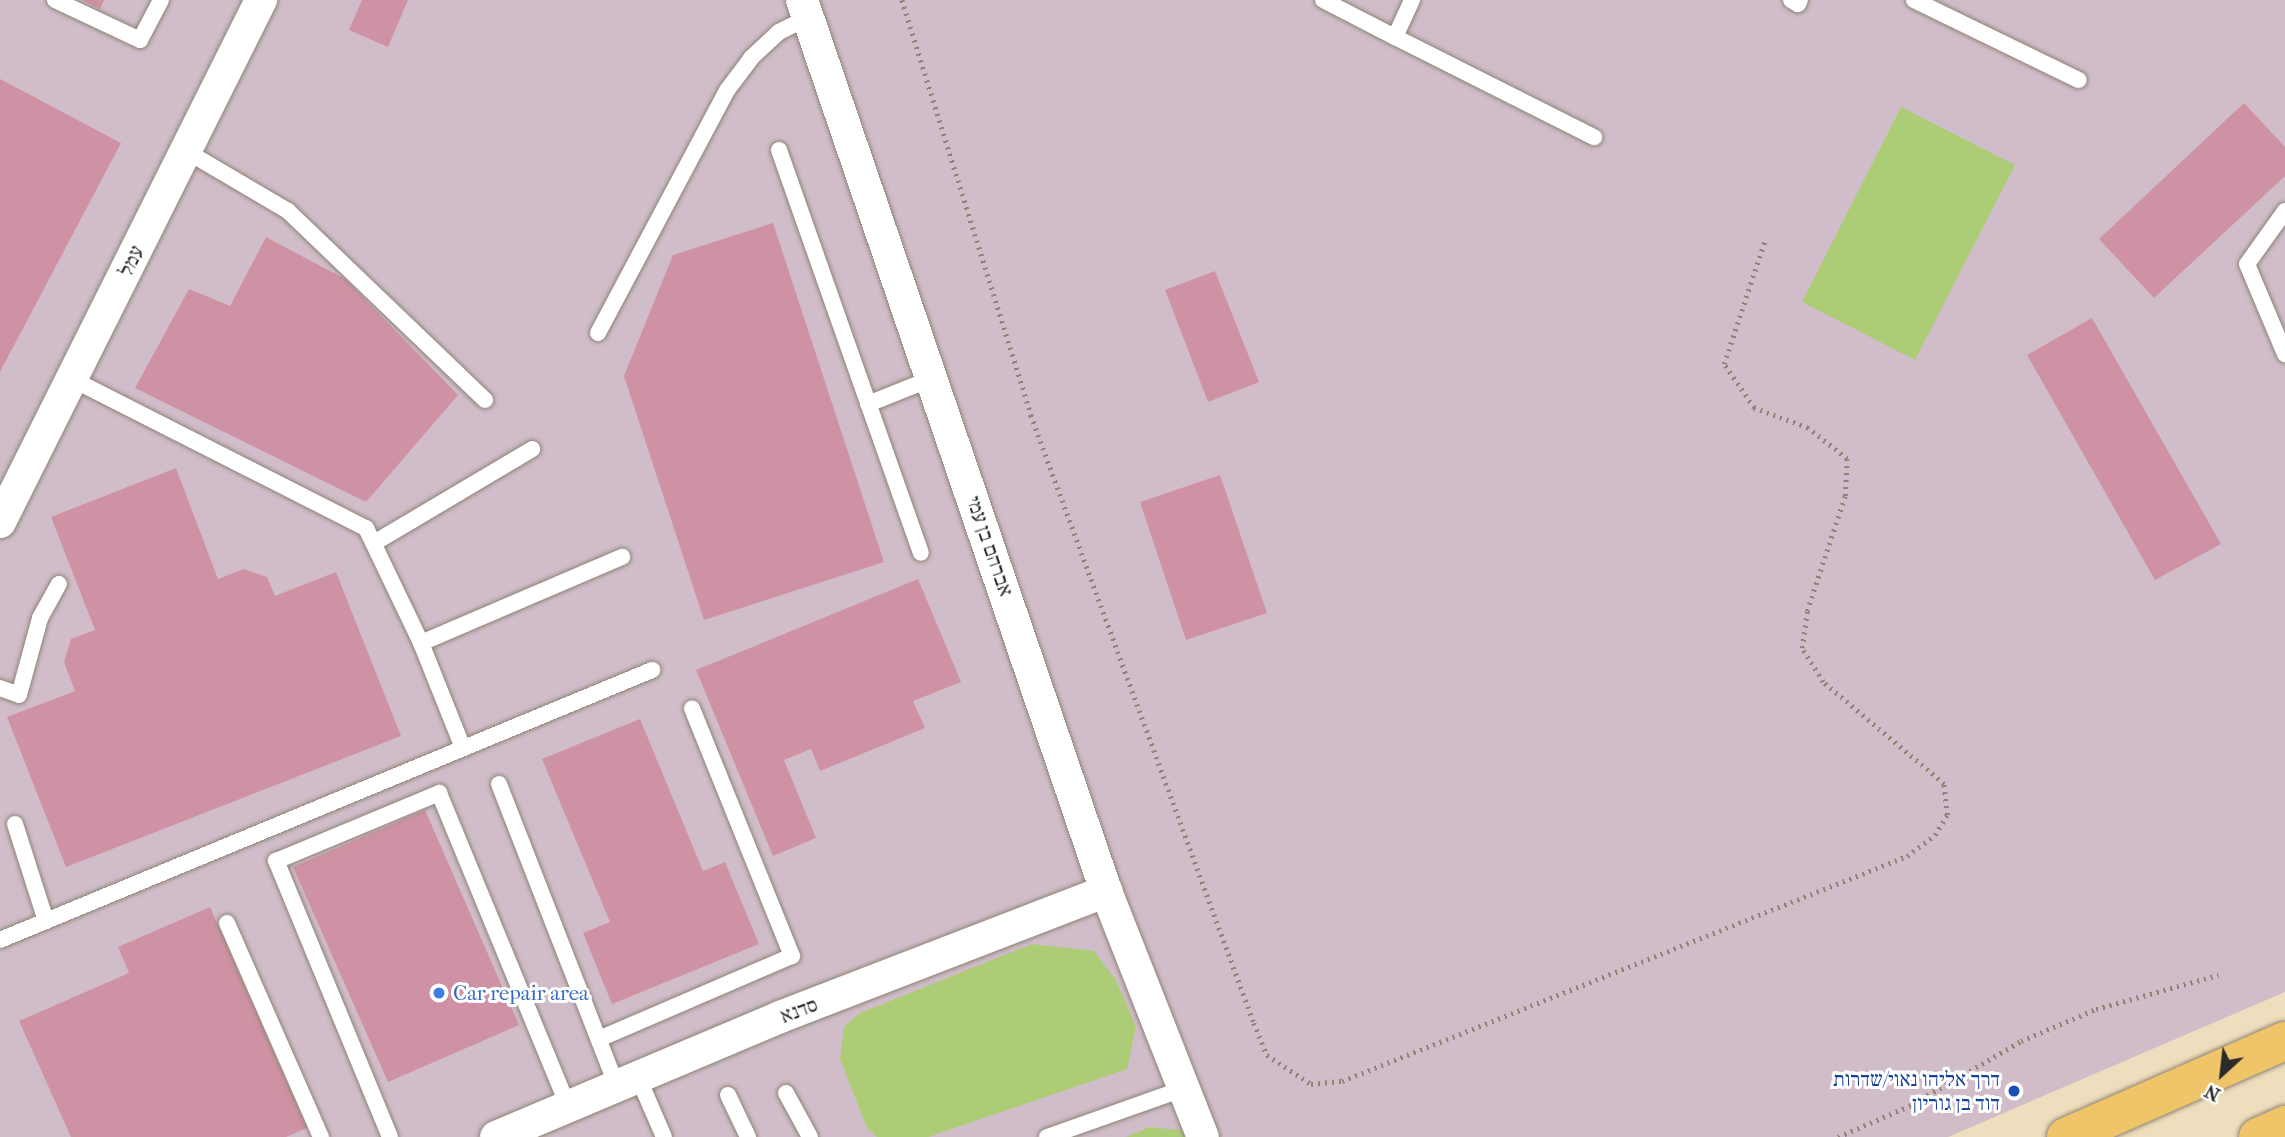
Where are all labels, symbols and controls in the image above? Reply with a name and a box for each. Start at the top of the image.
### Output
street label: עמל [113,241,149,281]
street label: אברהם בן עמי [961,492,1019,600]
place label: Car repair area [453,980,589,1006]
marker: Car repair area [431,985,447,1001]
street label: סדנא [777,991,821,1029]
north arrow [2187,1039,2257,1109]
place label: דרך אליהו נאוי/שדרות דוד בן גוריון [1833,1066,2000,1116]
text: N [2201,1080,2224,1106]
marker: דרך אליהו נאוי/שדרות דוד בן גוריון [2006,1083,2022,1099]

